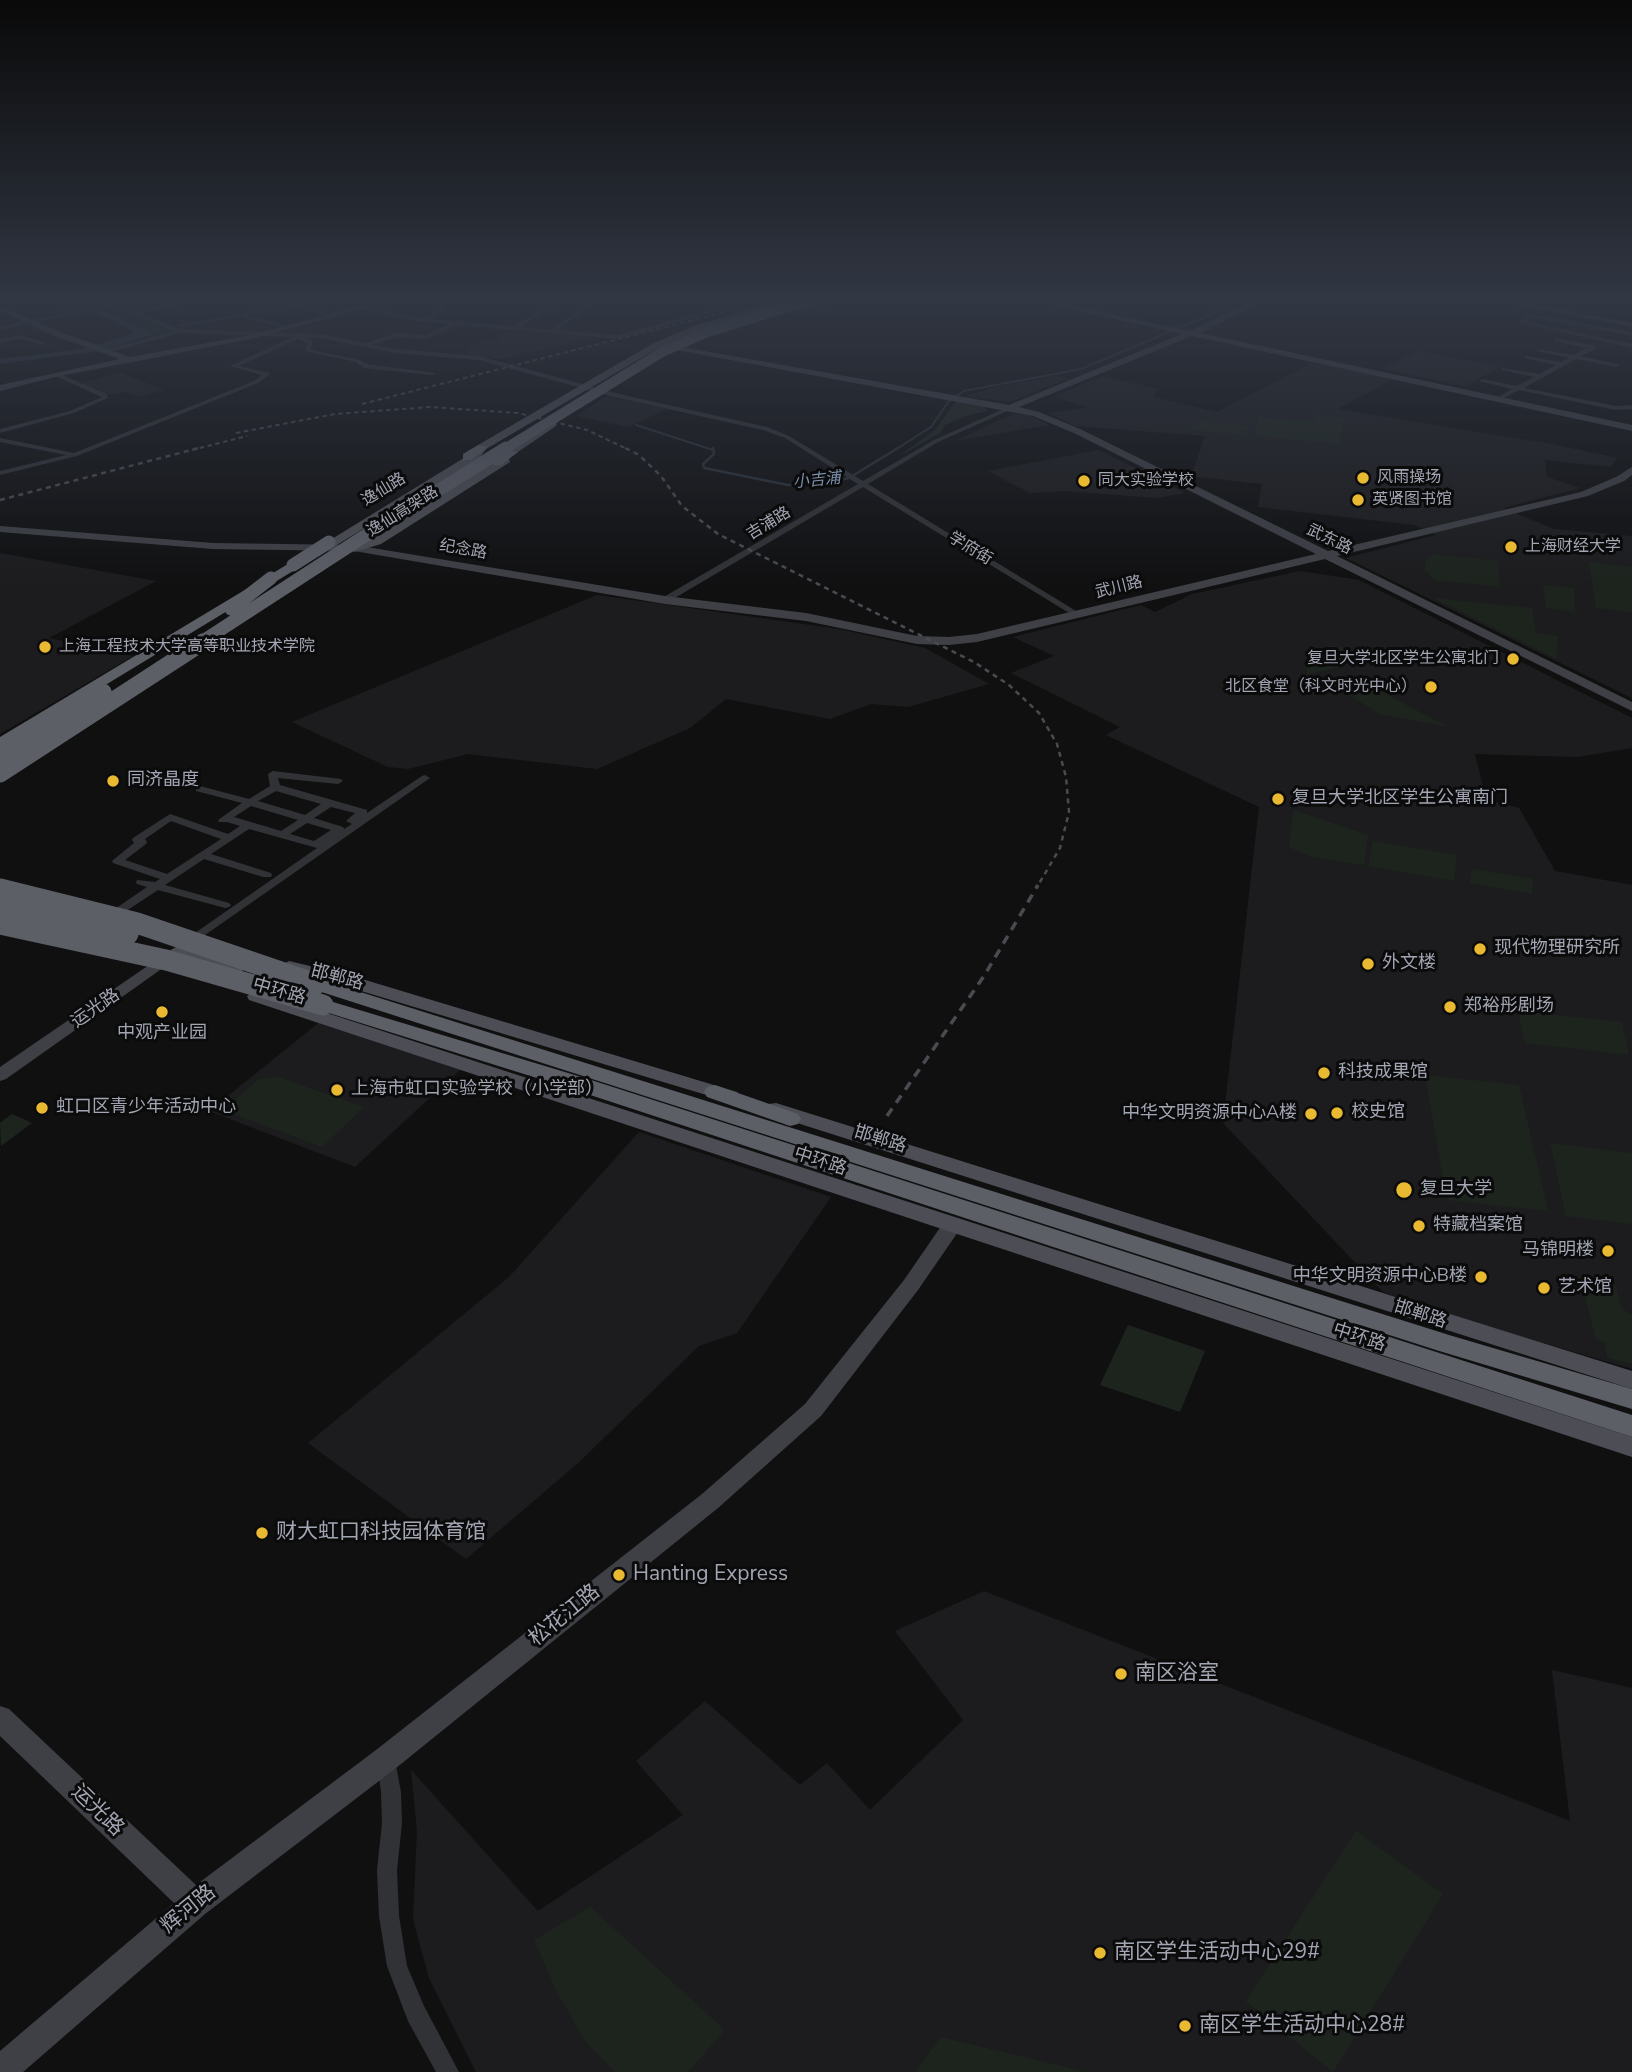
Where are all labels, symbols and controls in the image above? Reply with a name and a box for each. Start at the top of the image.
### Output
place label: 风雨操场 [1377,468,1441,488]
street label: 逸仙路 [358,469,410,511]
water label: 小吉浦 [792,469,842,493]
marker: 风雨操场 [1355,470,1371,486]
place label: 同大实验学校 [1098,471,1194,491]
marker: 同大实验学校 [1076,473,1092,489]
street label: 逸仙高架路 [364,483,442,541]
place label: 英贤图书馆 [1372,490,1452,510]
marker: 英贤图书馆 [1350,492,1366,508]
street label: 吉浦路 [743,503,795,545]
street label: 武东路 [1303,521,1355,559]
street label: 学府街 [944,528,996,570]
street label: 纪念路 [438,536,488,564]
place label: 上海财经大学 [1525,537,1621,557]
marker: 上海财经大学 [1503,539,1519,555]
street label: 武川路 [1093,573,1145,603]
place label: 上海工程技术大学高等职业技术学院 [59,637,315,657]
marker: 上海工程技术大学高等职业技术学院 [37,639,53,655]
place label: 复旦大学北区学生公寓北门 [1307,649,1499,669]
marker: 复旦大学北区学生公寓北门 [1505,651,1521,667]
place label: 北区食堂（科文时光中心） [1225,677,1417,697]
marker: 北区食堂（科文时光中心） [1423,679,1439,695]
place label: 同济晶度 [127,770,199,792]
marker: 同济晶度 [105,773,121,789]
place label: 复旦大学北区学生公寓南门 [1292,788,1508,810]
marker: 复旦大学北区学生公寓南门 [1270,791,1286,807]
place label: 现代物理研究所 [1494,938,1620,960]
marker: 现代物理研究所 [1472,941,1488,957]
place label: 外文楼 [1382,953,1436,975]
marker: 外文楼 [1360,956,1376,972]
street label: 邯郸路 [308,961,366,995]
street label: 中环路 [250,974,308,1010]
street label: 运光路 [68,985,124,1033]
place label: 郑裕彤剧场‌ [1464,996,1554,1018]
marker: 郑裕彤剧场‌ [1442,999,1458,1015]
marker: 中观产业园 [154,1004,170,1020]
place label: 中观产业园 [117,1023,207,1045]
place label: 科技成果馆 [1338,1062,1428,1084]
marker: 科技成果馆 [1316,1065,1332,1081]
place label: 上海市虹口实验学校（小学部） [351,1079,603,1101]
marker: 上海市虹口实验学校（小学部） [329,1082,345,1098]
place label: 虹口区青少年活动中心 [56,1097,236,1119]
marker: 虹口区青少年活动中心 [34,1100,50,1116]
place label: 校史馆 [1351,1102,1405,1124]
place label: 中华文明资源中心A楼 [1122,1103,1297,1125]
marker: 校史馆 [1329,1105,1345,1121]
marker: 中华文明资源中心A楼 [1303,1106,1319,1122]
street label: 邯郸路 [851,1122,909,1158]
street label: 中环路 [791,1143,849,1181]
place label: 复旦大学 [1420,1179,1492,1201]
marker: 复旦大学 [1394,1180,1414,1200]
place label: 特藏档案馆 [1433,1215,1523,1237]
marker: 特藏档案馆 [1411,1218,1427,1234]
place label: 马锦明楼 [1522,1240,1594,1262]
marker: 马锦明楼 [1600,1243,1616,1259]
place label: 中华文明资源中心B楼 [1293,1266,1467,1288]
marker: 中华文明资源中心B楼 [1473,1269,1489,1285]
place label: 艺术馆 [1558,1277,1612,1299]
marker: 艺术馆 [1536,1280,1552,1296]
street label: 邯郸路 [1391,1296,1449,1334]
street label: 中环路 [1330,1319,1388,1357]
place label: 财大虹口科技园体育馆 [276,1520,486,1546]
marker: 财大虹口科技园体育馆 [254,1525,270,1541]
place label: Hanting Express [633,1562,788,1588]
marker: Hanting Express [611,1567,627,1583]
street label: 松花江路 [524,1580,606,1652]
place label: 南区浴室 [1135,1661,1219,1687]
marker: 南区浴室 [1113,1666,1129,1682]
street label: 运光路 [66,1780,128,1842]
street label: 辉河路 [157,1880,221,1940]
place label: 南区学生活动中心29# [1114,1940,1320,1966]
marker: 南区学生活动中心29# [1092,1945,1108,1961]
place label: 南区学生活动中心28# [1199,2013,1405,2039]
marker: 南区学生活动中心28# [1177,2018,1193,2034]

